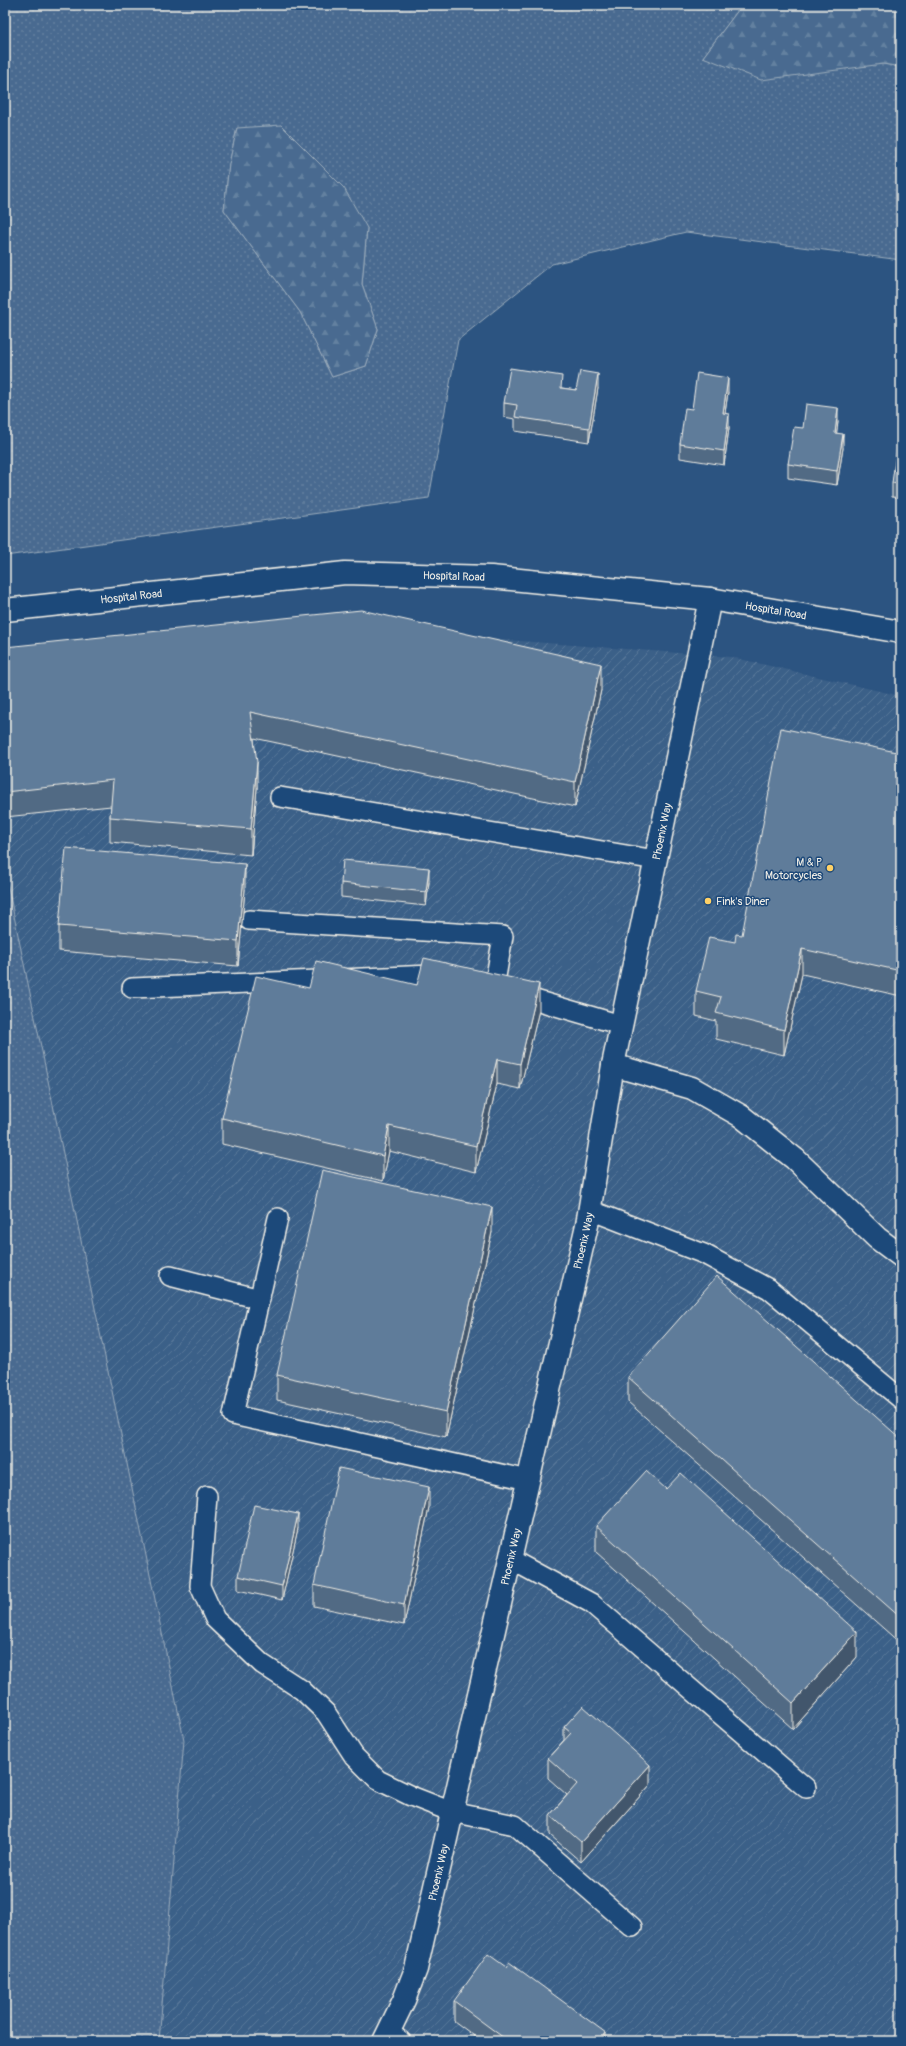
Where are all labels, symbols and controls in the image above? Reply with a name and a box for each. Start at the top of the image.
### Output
street label: Hospital Road [423,569,485,583]
street label: Hospital Road [100,586,163,606]
street label: Hospital Road [744,599,808,622]
street label: Phoenix Way [649,802,674,861]
place label: M & P Motorcycles [765,856,822,882]
marker: M & P Motorcycles [825,863,835,873]
place label: Fink's Diner [716,895,769,908]
marker: Fink's Diner [703,896,713,906]
street label: Phoenix Way [571,1211,595,1270]
street label: Phoenix Way [498,1527,524,1586]
street label: Phoenix Way [425,1843,451,1902]

